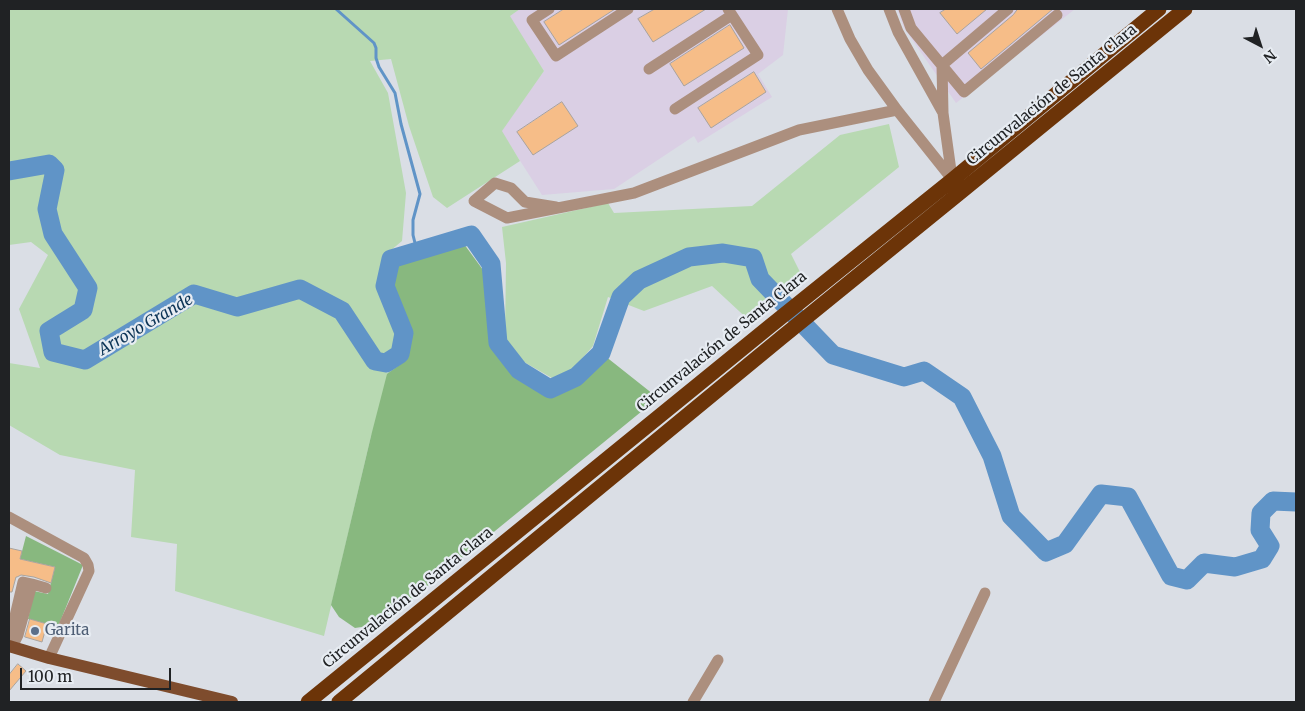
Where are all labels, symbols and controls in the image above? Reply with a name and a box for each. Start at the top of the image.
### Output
north arrow [1235,20,1285,70]
street label: Circunvalación de Santa Clara [963,21,1141,169]
text: N [1260,46,1280,67]
street label: Circunvalación de Santa Clara [633,268,811,416]
water label: Arroyo Grande [95,290,197,360]
street label: Circunvalación de Santa Clara [319,524,497,672]
place label: Garita [45,622,89,640]
marker: Garita [29,625,41,637]
scale bar [22,658,174,690]
text: 100 m [28,667,72,686]

